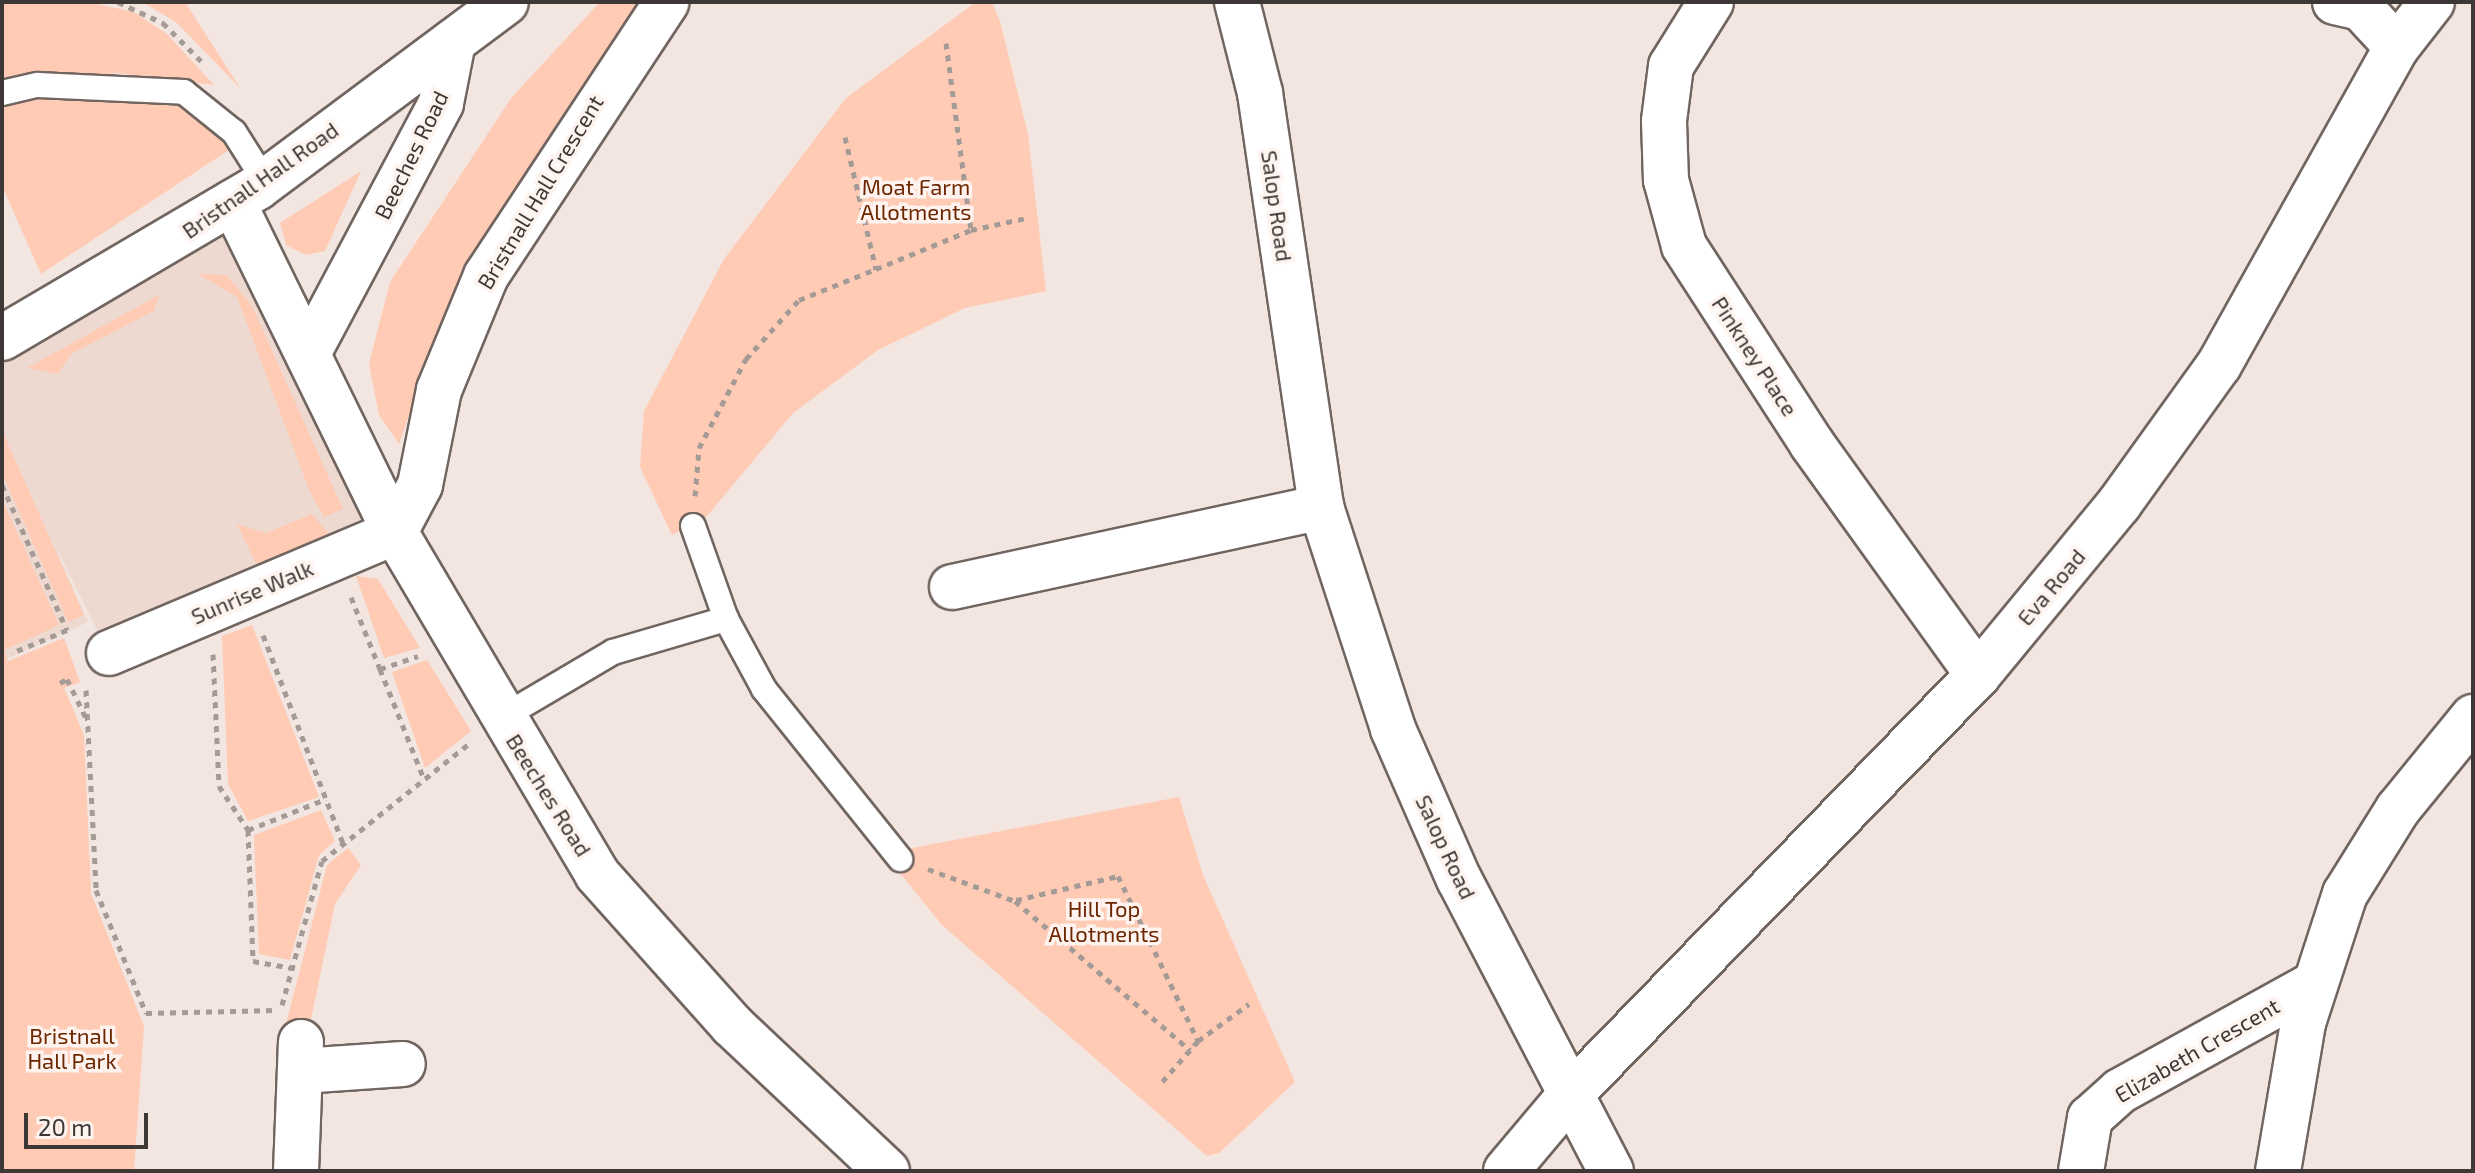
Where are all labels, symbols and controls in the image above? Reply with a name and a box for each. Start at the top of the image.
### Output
street label: Beeches Road [369,87,453,223]
street label: Bristnall Hall Crescent [471,90,609,294]
street label: Bristnall Hall Road [176,116,344,244]
street label: Salop Road [1256,149,1298,263]
park label: Moat Farm Allotments [860,173,972,224]
street label: Pinkney Place [1706,291,1804,421]
street label: Eva Road [2011,543,2091,631]
street label: Sunrise Walk [187,554,317,630]
street label: Beeches Road [501,729,597,861]
street label: Salop Road [1410,791,1482,903]
park label: Hill Top Allotments [1048,895,1160,946]
street label: Elizabeth Crescent [2110,992,2284,1108]
park label: Bristnall Hall Park [27,1022,117,1074]
scale bar [28,1097,152,1147]
text: 20 m [38,1112,92,1141]

